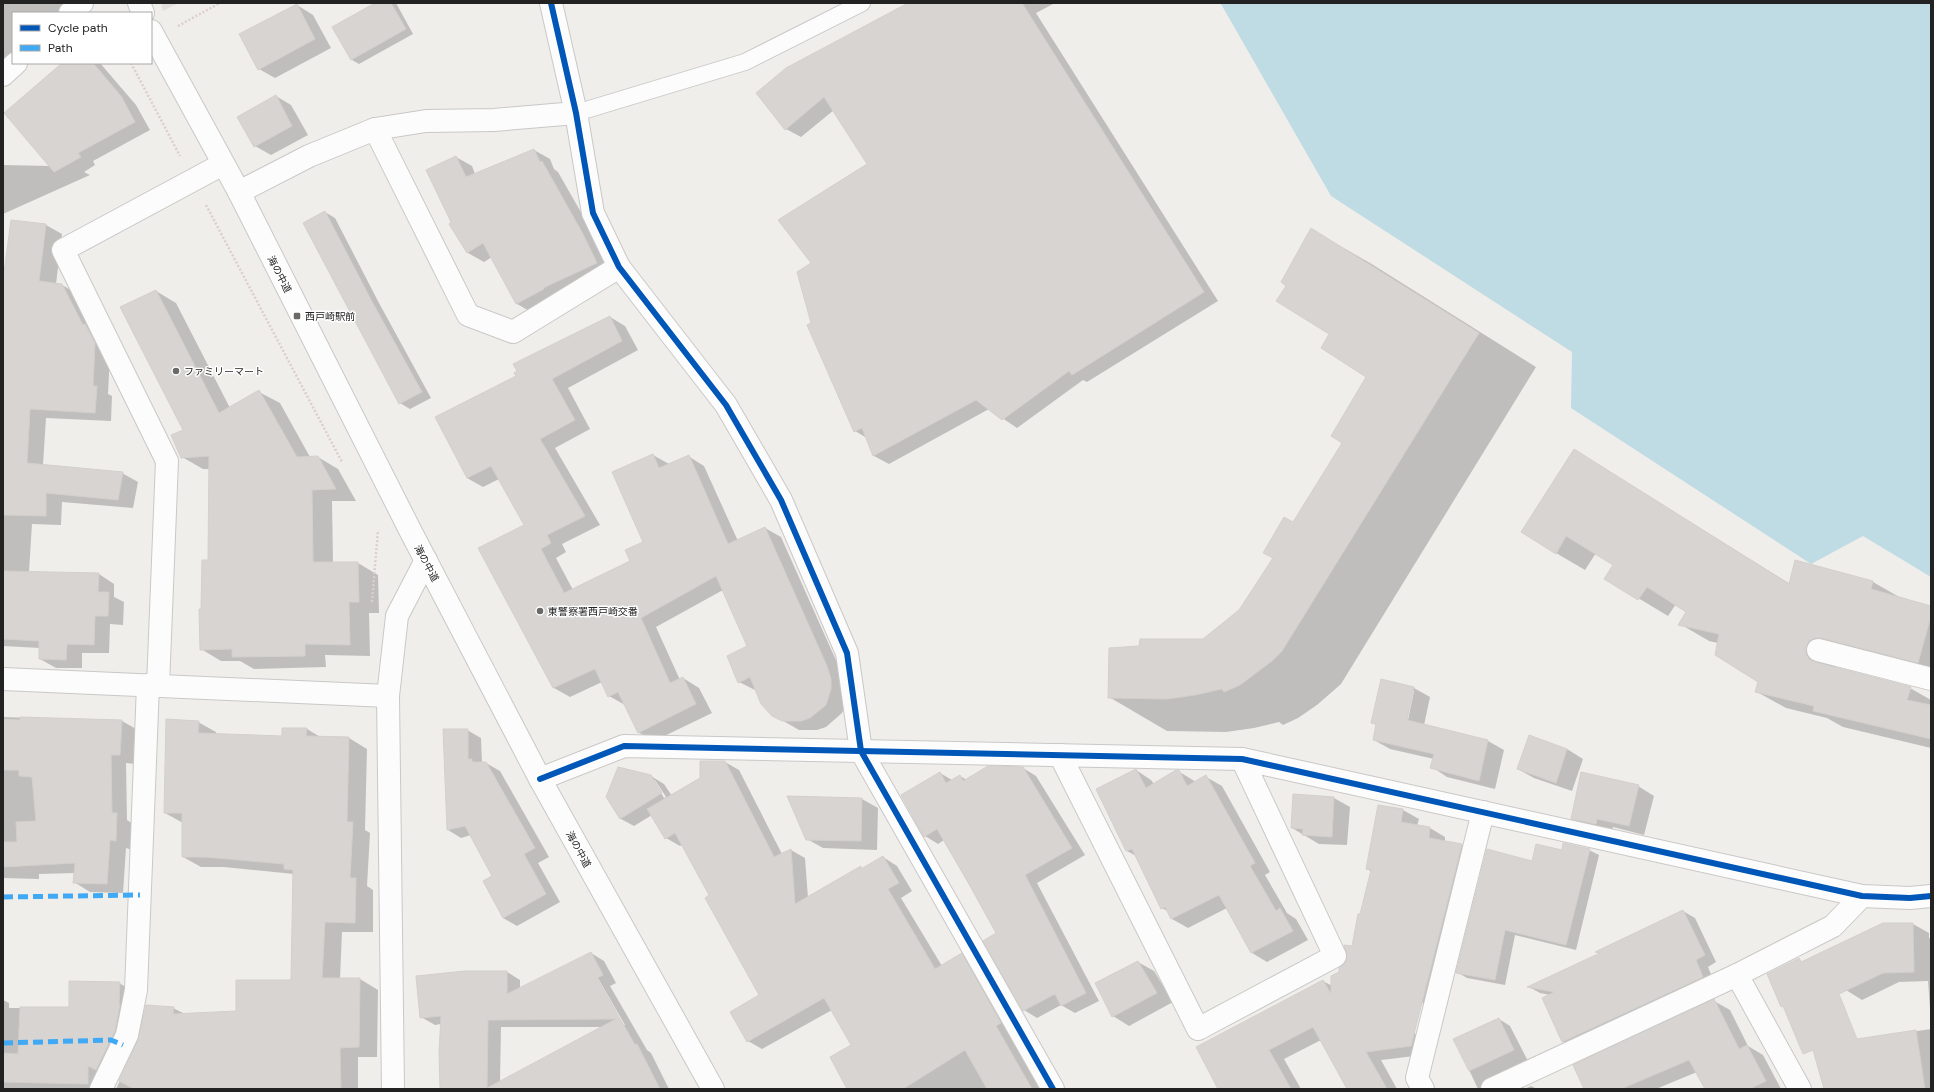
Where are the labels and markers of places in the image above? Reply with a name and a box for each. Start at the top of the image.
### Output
place label: 西戸崎駅前 [305,310,355,323]
marker: 西戸崎駅前 [292,311,302,321]
place label: ファミリーマート [184,365,264,378]
marker: ファミリーマート [171,366,181,376]
place label: 東警察署西戸崎交番 [548,605,638,618]
marker: 東警察署西戸崎交番 [535,606,545,616]

